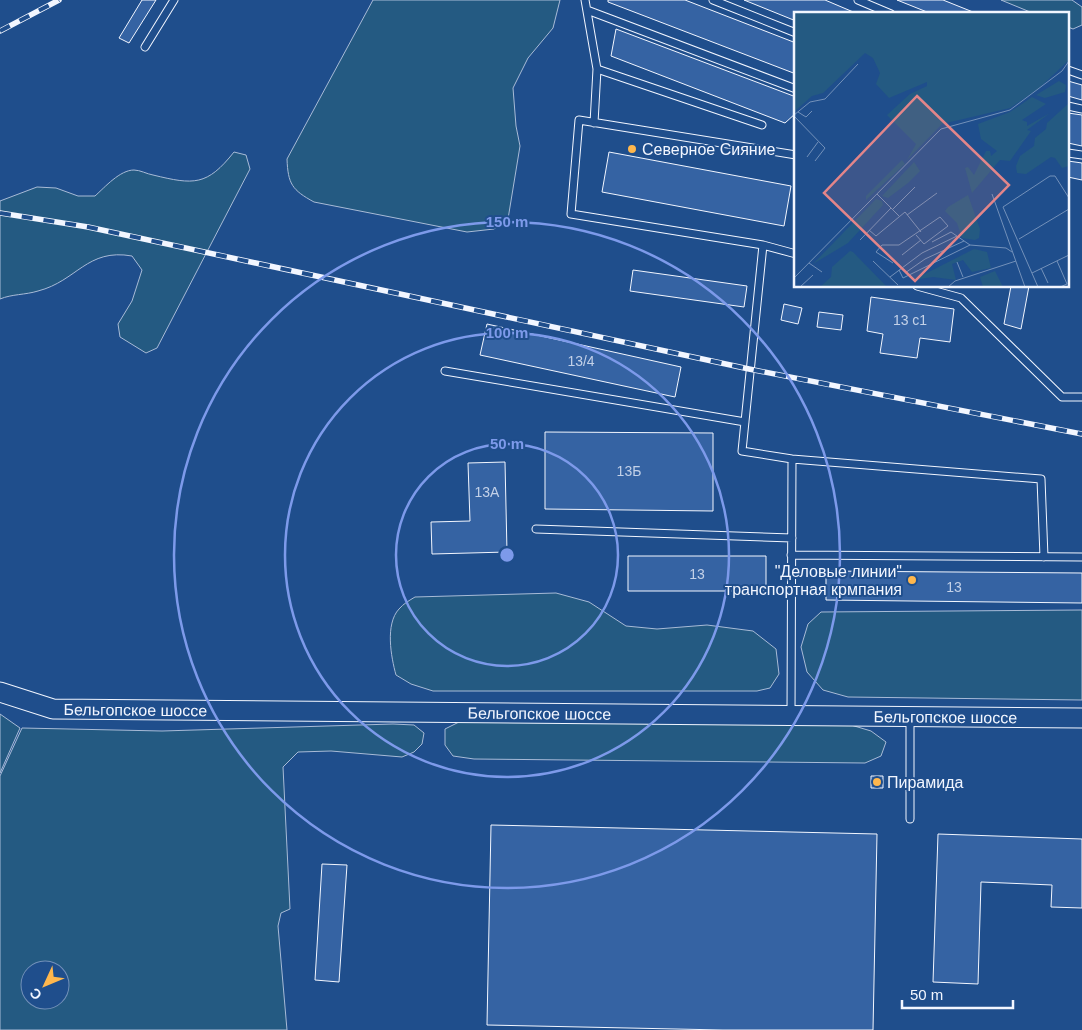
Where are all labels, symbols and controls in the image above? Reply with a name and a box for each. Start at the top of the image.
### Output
inset map [794,12,1070,288]
place label: Северное Сияние [642,141,776,158]
marker: Северное Сияние [626,143,638,155]
text: 150 m [486,213,528,230]
house number: 13 с1 [893,312,927,328]
text: 100 m [486,324,528,341]
house number: 13/4 [567,353,595,369]
text: 50 m [490,435,524,452]
house number: 13Б [617,463,641,479]
house number: 13А [475,484,500,500]
centre of rings [498,546,516,564]
place label: "Деловые линии" транспортная крмпания [725,563,902,598]
house number: 13 [689,566,705,582]
marker: "Деловые линии" транспортная крмпания [906,574,918,586]
house number: 13 [946,579,962,595]
street label: Бельгопское шоссе [63,701,207,719]
street label: Бельгопское шоссе [467,704,611,722]
street label: Бельгопское шоссе [873,708,1017,726]
place label: Пирамида [887,774,964,791]
marker: Пирамида [871,776,883,788]
north arrow [20,960,70,1010]
scale bar [902,978,1013,1010]
text: С [26,985,45,1003]
text: 50 m [910,986,943,1003]

